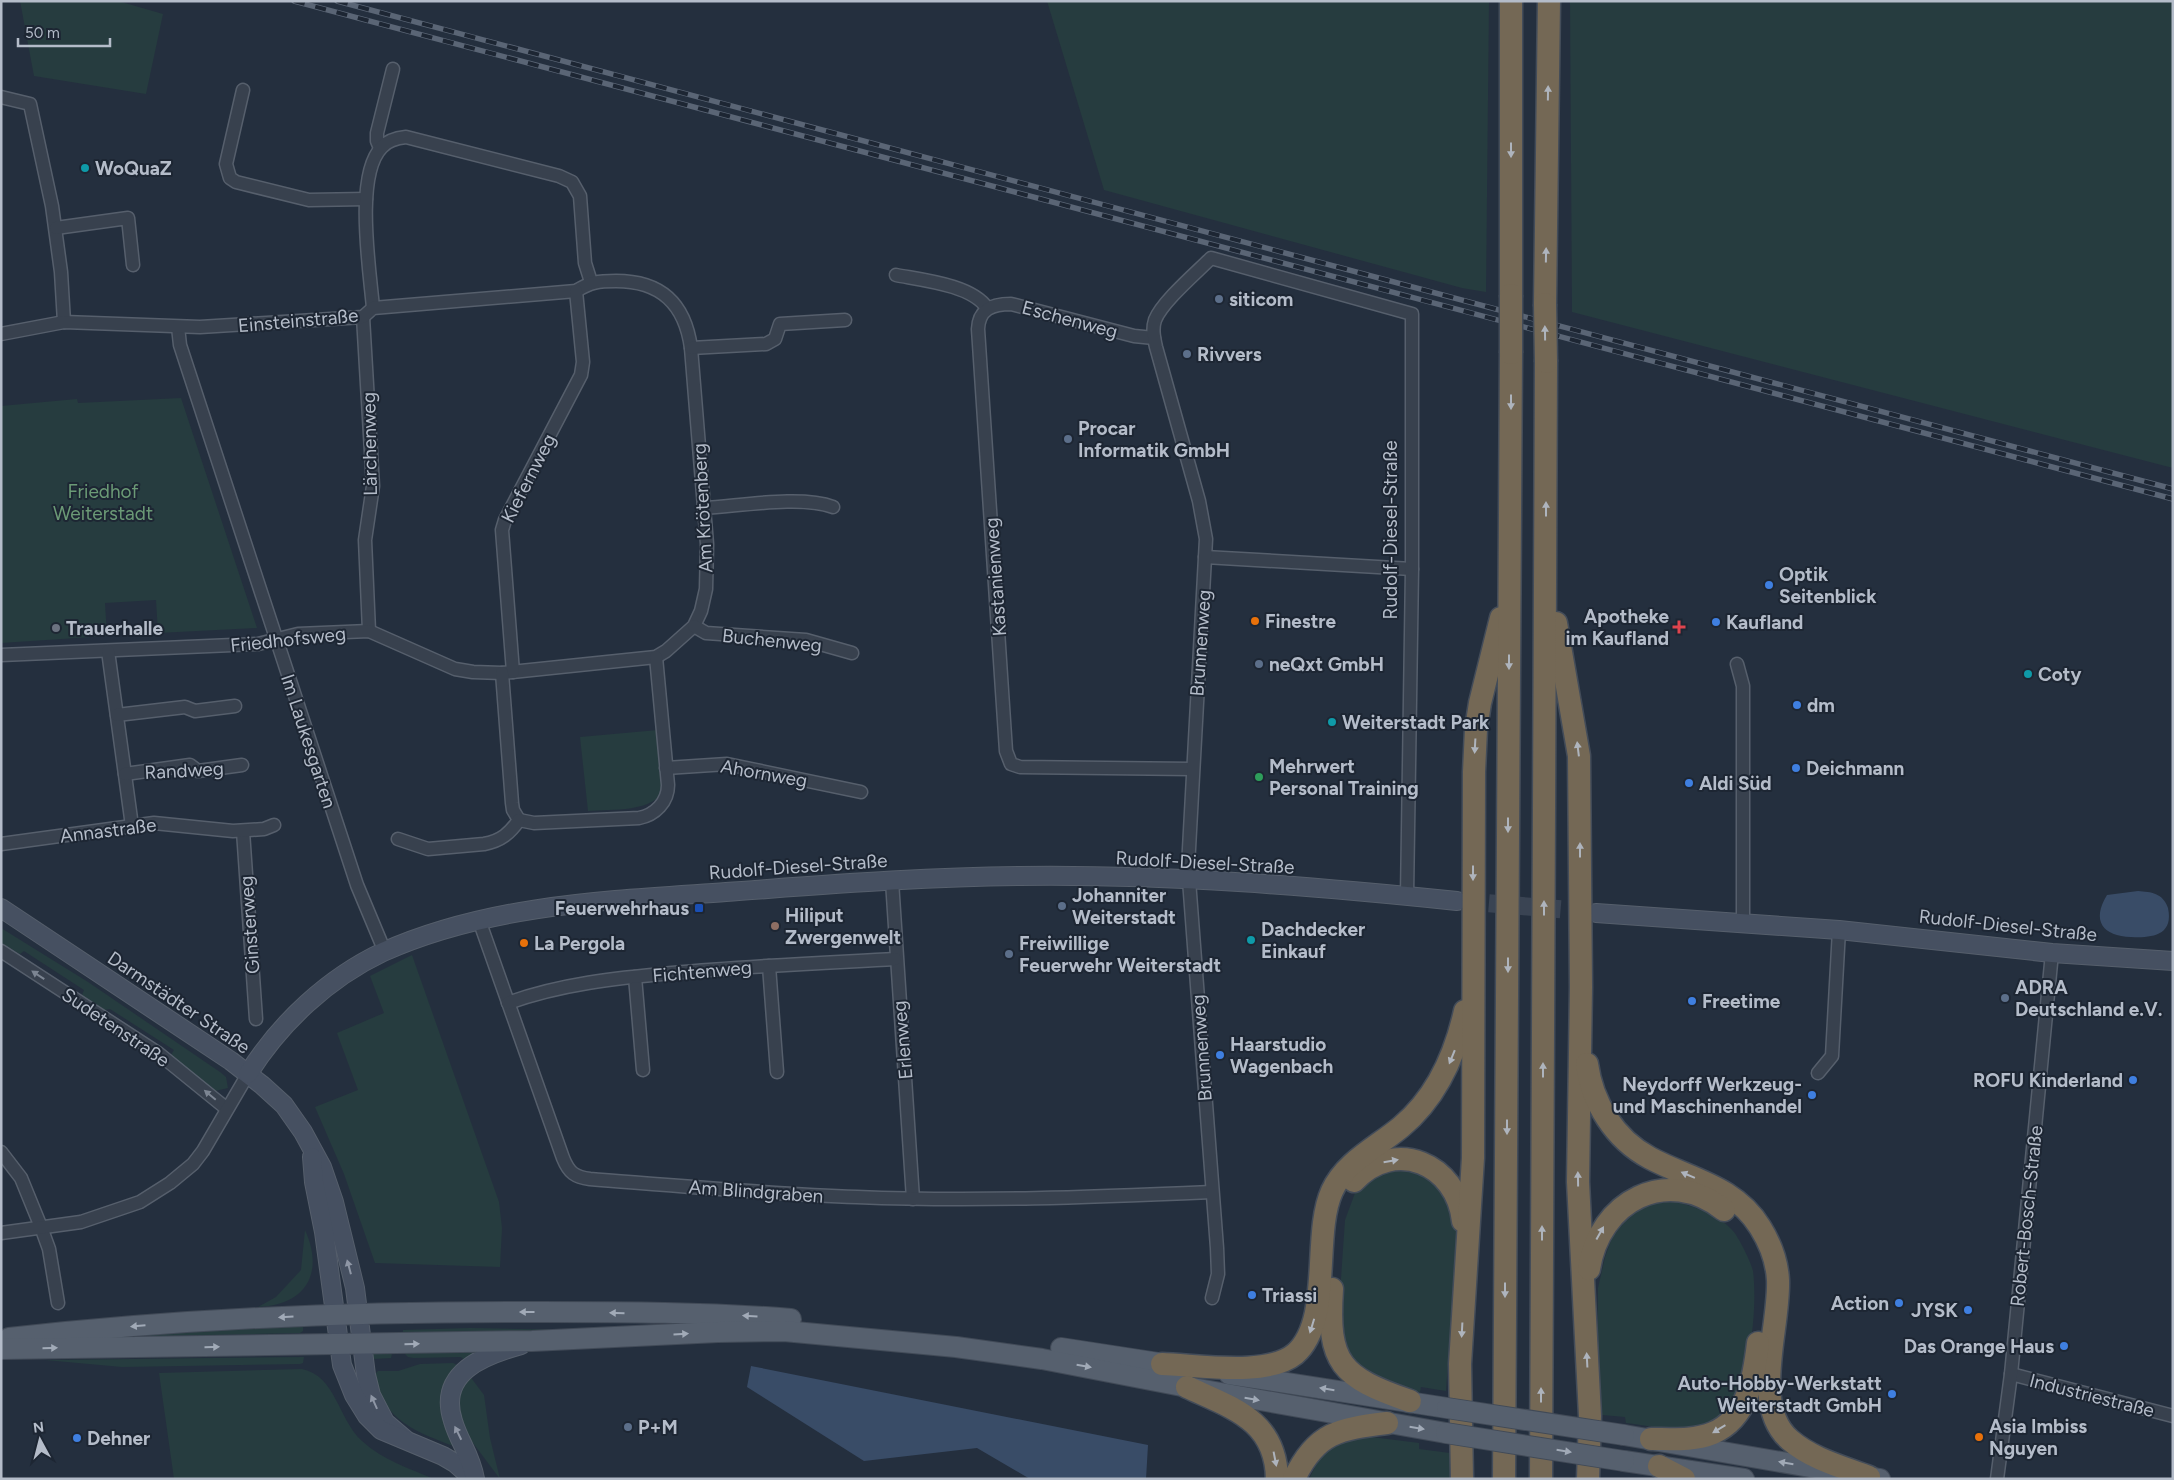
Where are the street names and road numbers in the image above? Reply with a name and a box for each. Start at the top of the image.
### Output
street label: Eschenweg [1020,296,1120,343]
street label: Einsteinstraße [237,304,359,337]
street label: Lärchenweg [357,392,382,496]
street label: Kiefernweg [496,430,561,527]
street label: Rudolf-Diesel-Straße [1379,441,1402,620]
street label: Am Krötenberg [688,443,717,573]
street label: Kastanienweg [980,517,1011,637]
street label: Brunnenweg [1185,589,1216,697]
street label: Friedhofsweg [229,622,347,657]
street label: Buchenweg [721,624,823,657]
street label: Im Laukesgarten [276,671,341,811]
street label: Ahornweg [719,755,809,792]
street label: Randweg [144,757,224,784]
street label: Annastraße [59,813,158,848]
street label: Rudolf-Diesel-Straße [1115,846,1295,879]
street label: Rudolf-Diesel-Straße [708,849,888,884]
street label: Ginsterweg [235,875,264,975]
street label: Rudolf-Diesel-Straße [1918,905,2098,946]
street label: Darmstädter Straße [103,946,254,1059]
street label: Fichtenweg [651,956,753,987]
street label: Sudetenstraße [57,983,174,1072]
street label: Brunnenweg [1186,994,1217,1102]
street label: Erlenweg [888,1000,917,1080]
street label: Robert-Bosch-Straße [2006,1124,2047,1308]
street label: Am Blindgraben [688,1175,824,1208]
street label: Industriestraße [2027,1369,2157,1422]

